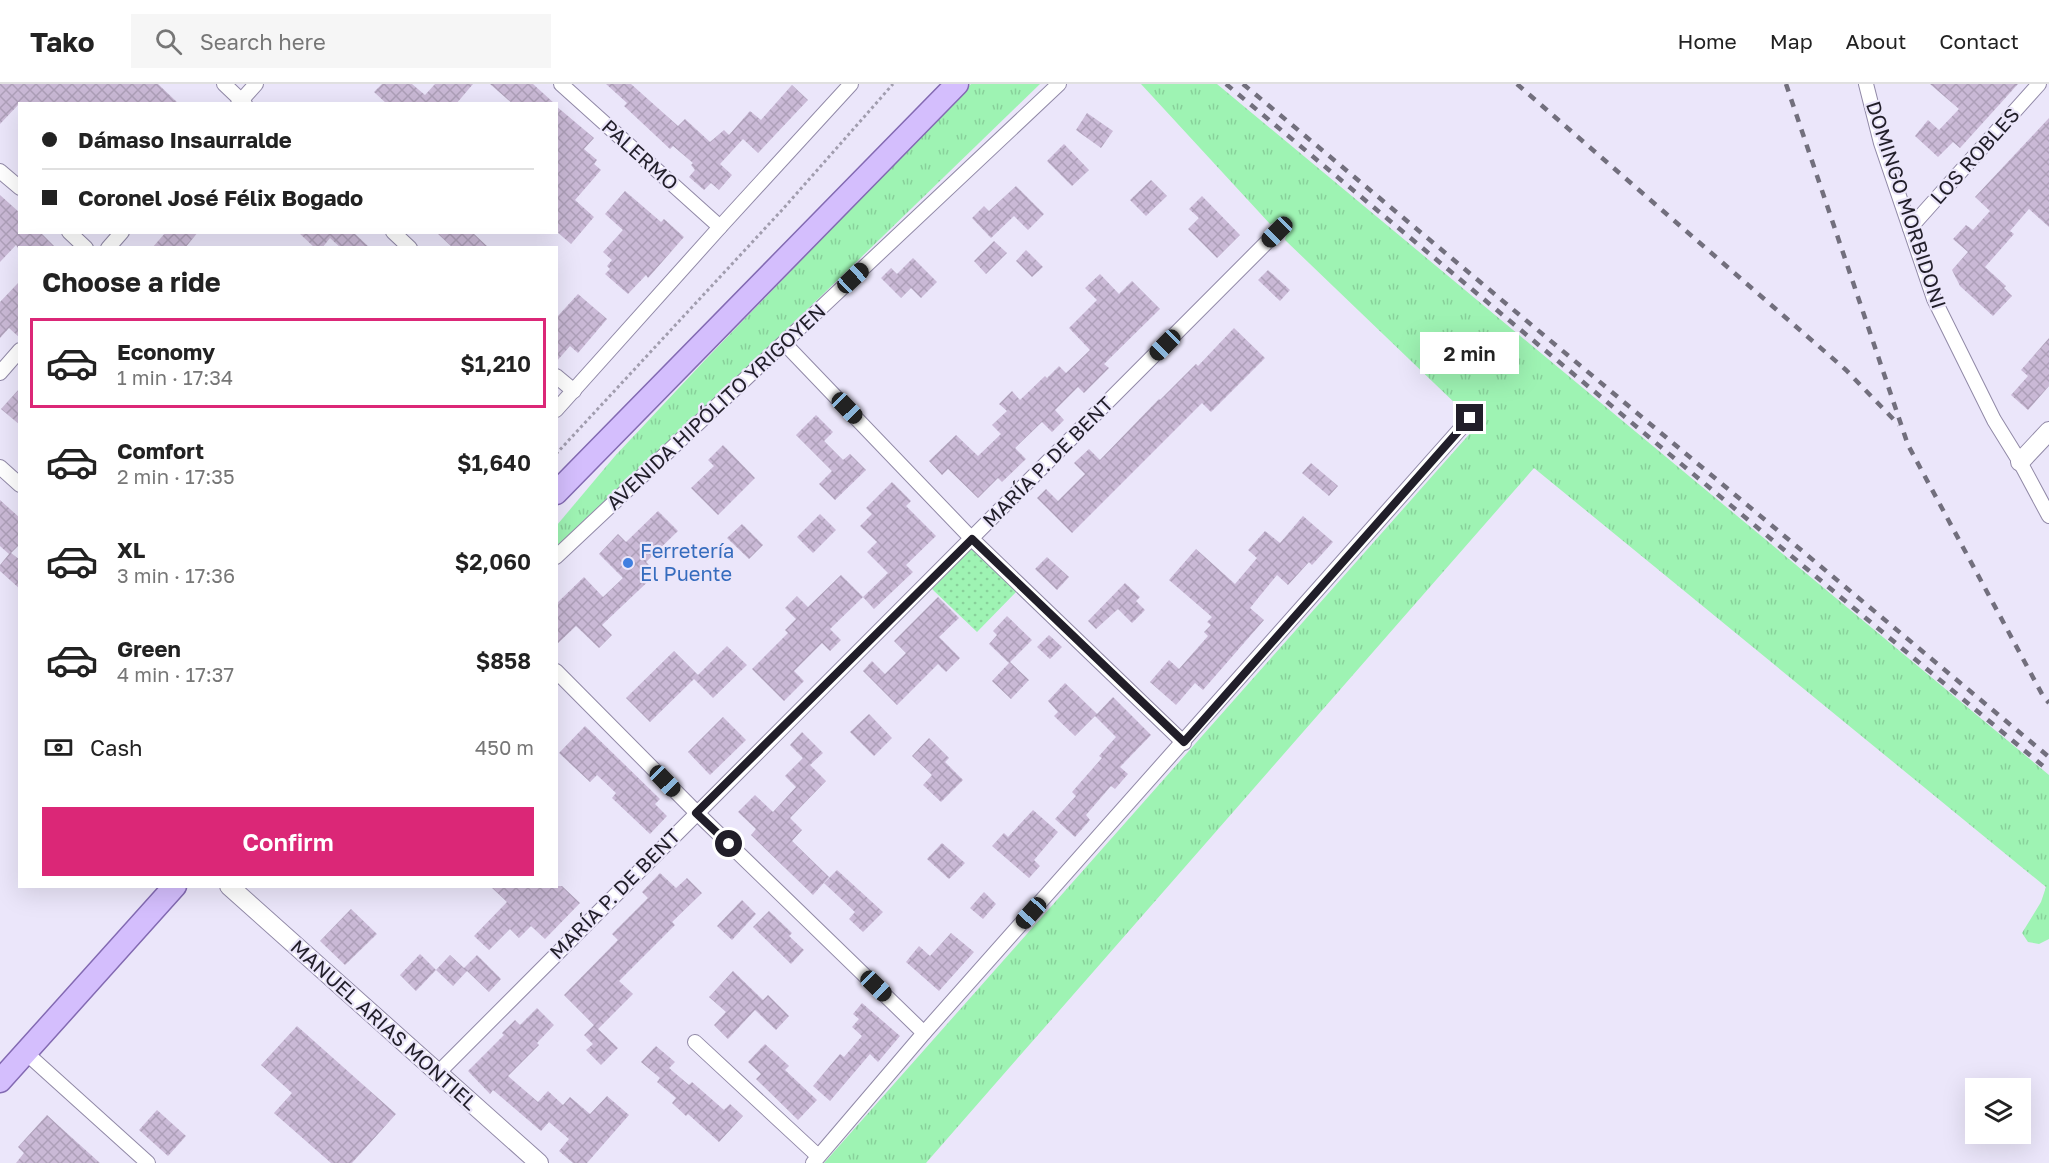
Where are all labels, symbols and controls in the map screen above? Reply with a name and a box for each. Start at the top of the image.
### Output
search box [131,14,551,68]
text: Tako [30,25,95,58]
icon: search [152,25,185,58]
text: Search here [200,28,326,55]
text: Home [1677,28,1737,54]
text: Map [1770,28,1813,54]
text: About [1846,28,1906,54]
text: Contact [1939,28,2019,54]
street label: DOMINGO MORBIDONI [1862,98,1952,312]
street label: LOS ROBLES [1925,102,2024,208]
street label: PALERMO [598,114,684,195]
text: Dámaso Insaurralde [78,126,292,153]
text: Coronel José Félix Bogado [78,184,363,211]
car [1258,213,1296,251]
car [834,259,872,297]
text: Choose a ride [42,266,221,298]
street label: AVENIDA HIPÓLITO YRIGOYEN [601,298,830,514]
car [1146,326,1184,364]
callout: 2 min [1420,331,1520,373]
icon: car [45,336,99,390]
text: Economy [117,338,215,365]
text: 2 min [1444,341,1496,365]
text: $1,210 [460,350,531,377]
text: 1 min · 17:34 [117,365,233,389]
car [828,389,866,427]
street label: MARÍA P. DE BENT [977,391,1118,532]
route end [1456,404,1483,431]
icon: car [45,435,99,489]
text: Comfort [117,437,204,464]
text: $1,640 [457,449,531,476]
text: 2 min · 17:35 [117,464,235,488]
icon: car [45,534,99,588]
text: XL [117,536,145,563]
place label: Ferretería El Puente [640,538,734,585]
text: $2,060 [455,548,531,575]
marker: Ferretería El Puente [621,556,635,570]
text: 3 min · 17:36 [117,563,235,587]
icon: car [45,633,99,687]
text: Green [117,635,181,662]
text: $858 [476,647,531,674]
text: 4 min · 17:37 [117,662,234,686]
icon: cash [42,731,75,764]
text: Cash [90,734,143,761]
text: 450 m [475,735,534,759]
car [646,762,684,800]
button: Confirm [42,807,534,876]
street label: MARÍA P. DE BENT [544,823,685,964]
route start [715,830,742,857]
car [1012,894,1050,932]
street label: MANUEL ARIAS MONTIEL [286,934,483,1114]
car [857,967,895,1005]
map controls [1965,1078,2031,1144]
button: layers [1965,1078,2031,1144]

